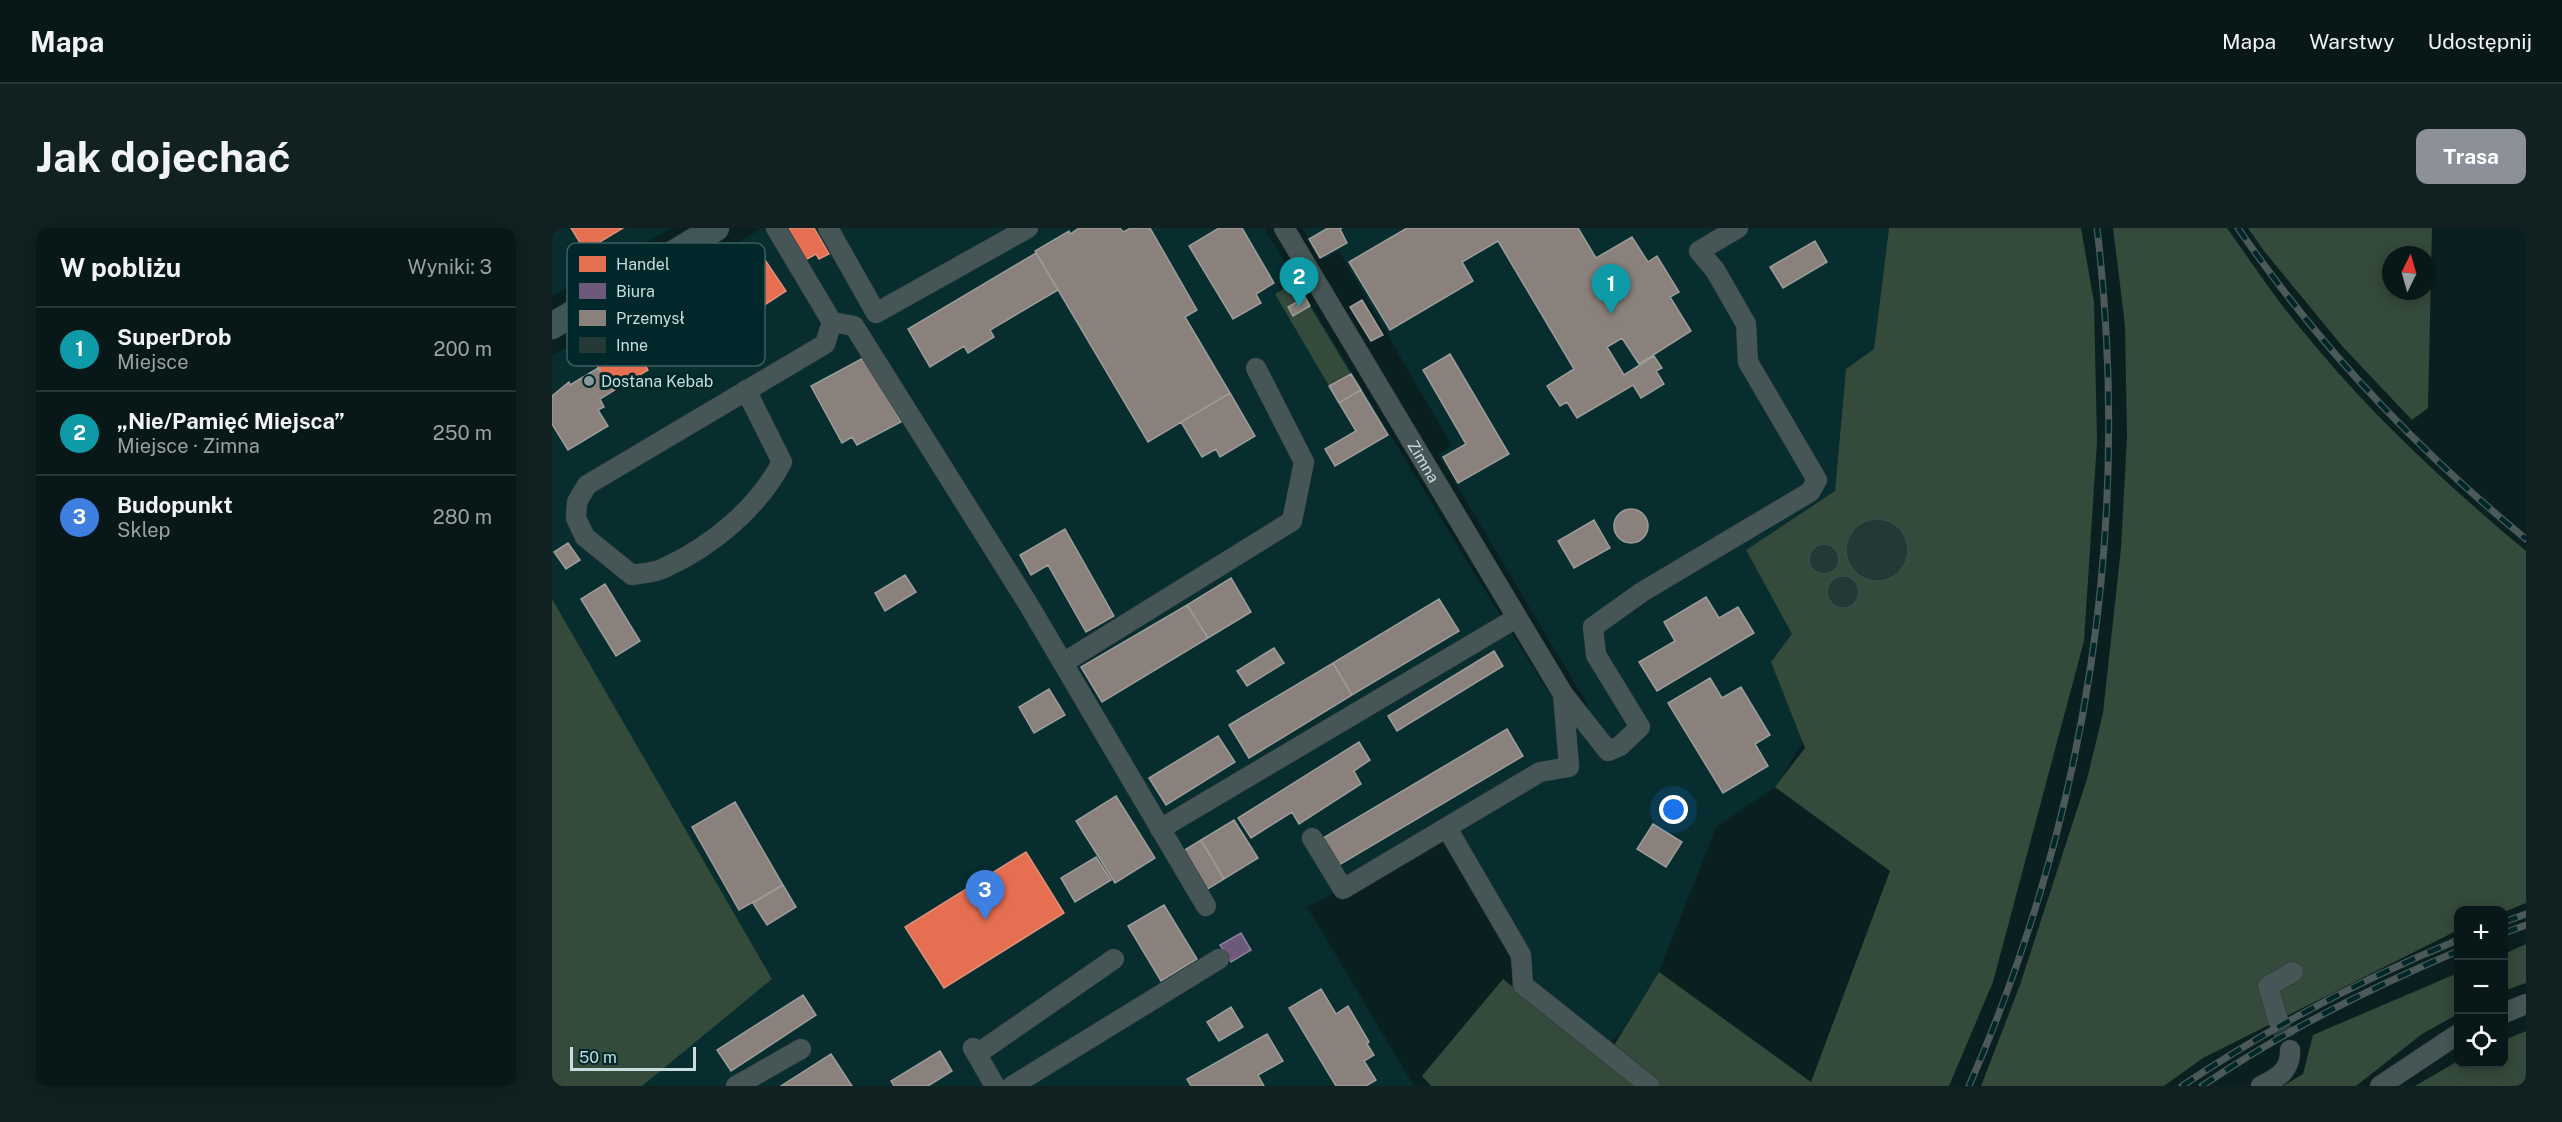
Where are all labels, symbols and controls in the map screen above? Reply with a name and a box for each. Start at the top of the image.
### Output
text: Mapa [30,25,104,58]
text: Mapa [2222,29,2276,54]
text: Warstwy [2309,29,2394,54]
text: Udostępnij [2427,29,2532,54]
button: Trasa [2416,129,2526,184]
text: Jak dojechać [36,132,291,181]
legend [567,243,765,366]
north arrow [2382,246,2436,300]
text: W pobliżu [60,252,181,283]
text: Wyniki: 3 [408,255,492,279]
text: Handel [616,255,670,274]
pin: 2 [1280,257,1318,307]
pin: 1 [1592,264,1630,314]
text: Biura [616,282,655,301]
text: Przemysł [616,309,685,328]
text: SuperDrob [117,324,231,350]
text: Inne [616,336,648,355]
text: 1 [75,337,84,361]
text: 200 m [434,337,492,361]
text: Miejsce [117,350,189,374]
place label: Dostana Kebab [601,372,713,391]
marker: Dostana Kebab [582,374,596,388]
text: „Nie/Pamięć Miejsca” [117,408,345,434]
text: 2 [73,421,86,445]
text: 250 m [433,421,492,445]
text: Miejsce · Zimna [117,434,260,458]
street label: Zimna [1404,437,1444,486]
text: Budopunkt [117,492,233,518]
text: 3 [73,505,86,529]
text: 280 m [433,505,492,529]
text: Sklep [117,518,170,542]
your location [1659,795,1688,824]
pin: 3 [966,870,1004,920]
map controls [2454,906,2508,1068]
button: + [2454,906,2508,960]
button: − [2454,960,2508,1014]
button: locate [2454,1014,2508,1068]
scale bar [570,1044,696,1072]
text: 50 m [579,1048,617,1067]

